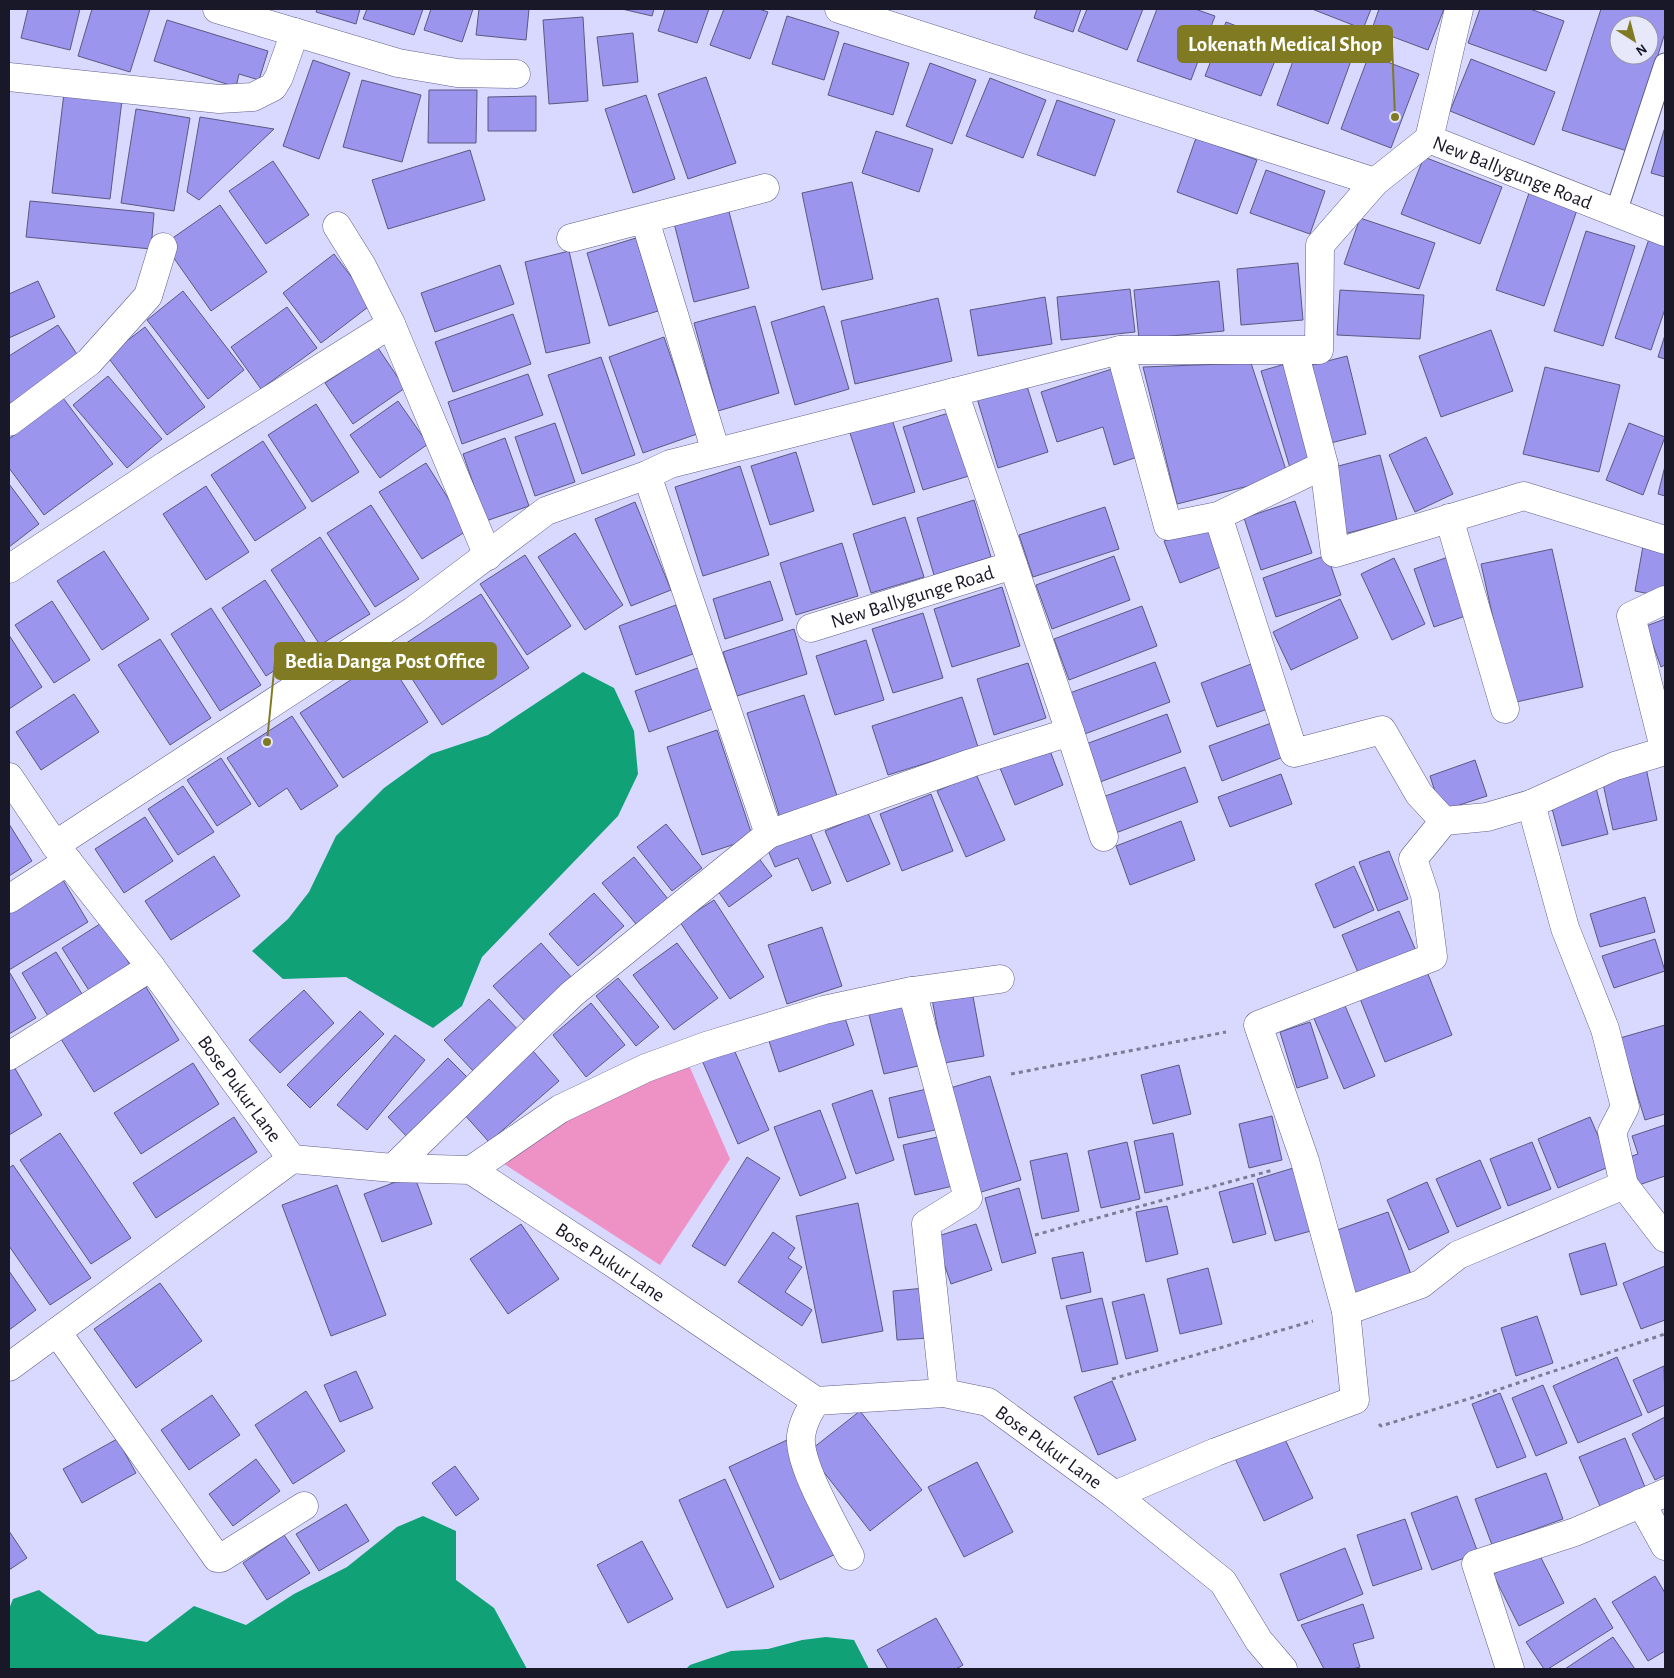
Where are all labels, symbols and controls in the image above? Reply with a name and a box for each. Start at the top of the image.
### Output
north arrow [1609,15,1659,65]
callout: Lokenath Medical Shop [1178,26,1392,62]
text: Lokenath Medical Shop [1188,34,1382,55]
text: N [1633,41,1649,58]
street label: New Ballygunge Road [1430,133,1595,213]
street label: New Ballygunge Road [829,563,996,632]
callout: Bedia Danga Post Office [275,643,496,679]
text: Bedia Danga Post Office [285,651,485,672]
street label: Bose Pukur Lane [194,1032,285,1146]
street label: Bose Pukur Lane [552,1219,668,1306]
street label: Bose Pukur Lane [992,1402,1105,1493]

